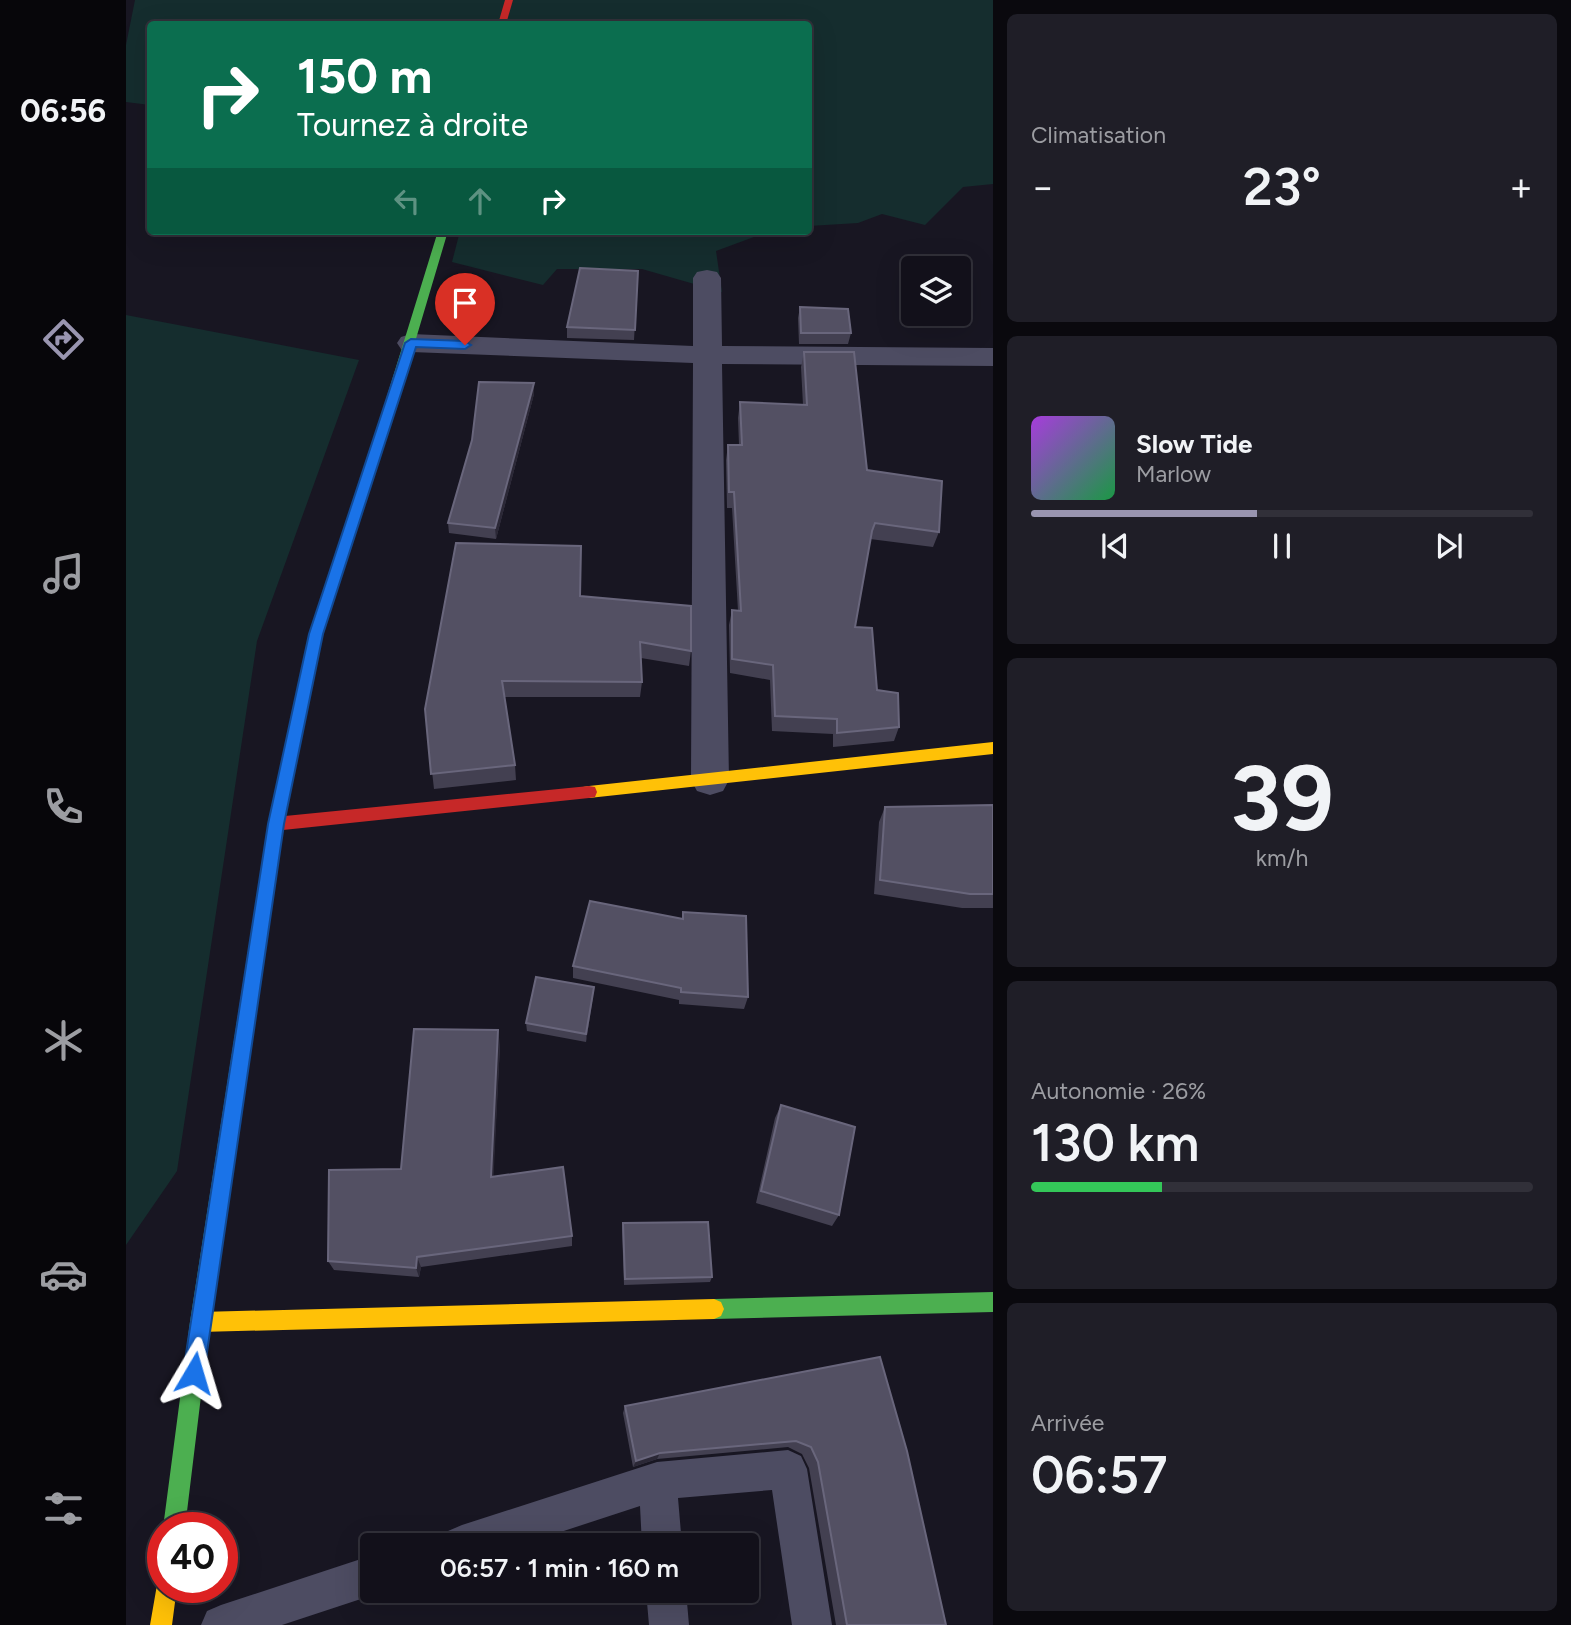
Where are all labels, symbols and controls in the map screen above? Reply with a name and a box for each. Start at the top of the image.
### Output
text: 150 m [297,46,432,105]
icon: right [182,49,273,140]
text: 06:56 [20,92,106,130]
text: Tournez à droite [297,106,528,144]
text: Climatisation [1031,121,1166,149]
text: 23° [1243,156,1321,218]
text: − [1031,164,1055,210]
text: + [1509,164,1533,210]
icon: left [388,182,426,220]
icon: ahead [461,182,499,220]
icon: right [534,182,572,220]
map controls [901,256,971,326]
button: layers [901,256,971,326]
pin [435,273,495,345]
icon: arrive [446,284,484,322]
icon: directions [39,315,88,364]
text: Slow Tide [1136,428,1252,460]
text: Marlow [1136,460,1211,488]
icon: previous [1096,527,1134,565]
icon: pause [1263,527,1301,565]
icon: next [1430,527,1468,565]
icon: music [39,549,88,598]
text: 39 [1230,744,1334,853]
icon: phone [39,782,88,831]
text: km/h [1256,844,1308,872]
icon: climate [39,1016,88,1065]
text: Autonomie · 26% [1031,1077,1206,1105]
text: 130 km [1031,1112,1199,1174]
icon: car [39,1250,88,1299]
position arrow [157,1336,231,1410]
text: Arrivée [1031,1409,1104,1437]
text: 06:57 [1031,1444,1168,1506]
icon: filters [39,1484,88,1533]
speed limit sign: 40 [147,1512,238,1603]
text: 06:57 · 1 min · 160 m [440,1552,679,1584]

